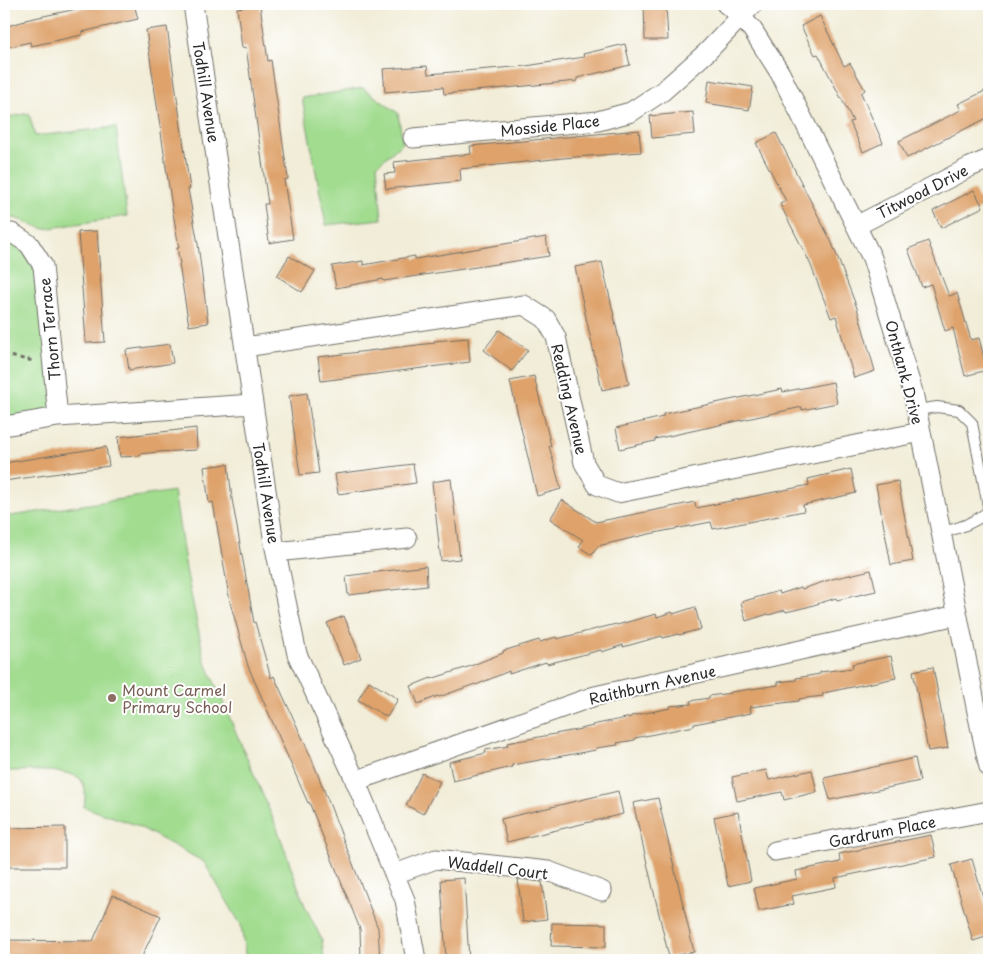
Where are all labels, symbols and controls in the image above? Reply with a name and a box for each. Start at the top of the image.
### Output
street label: Todhill Avenue [188,40,226,144]
street label: Mosside Place [499,108,601,142]
street label: Titwood Drive [872,158,972,224]
street label: Thorn Terrace [32,277,66,381]
street label: Onthank Drive [880,317,930,427]
street label: Redding Avenue [546,341,594,457]
street label: Todhill Avenue [248,441,286,545]
street label: Raithburn Avenue [586,658,718,710]
place label: Mount Carmel Primary School [122,678,232,718]
marker: Mount Carmel Primary School [106,692,118,704]
street label: Gardrum Place [826,809,938,853]
street label: Waddell Court [446,849,550,885]

